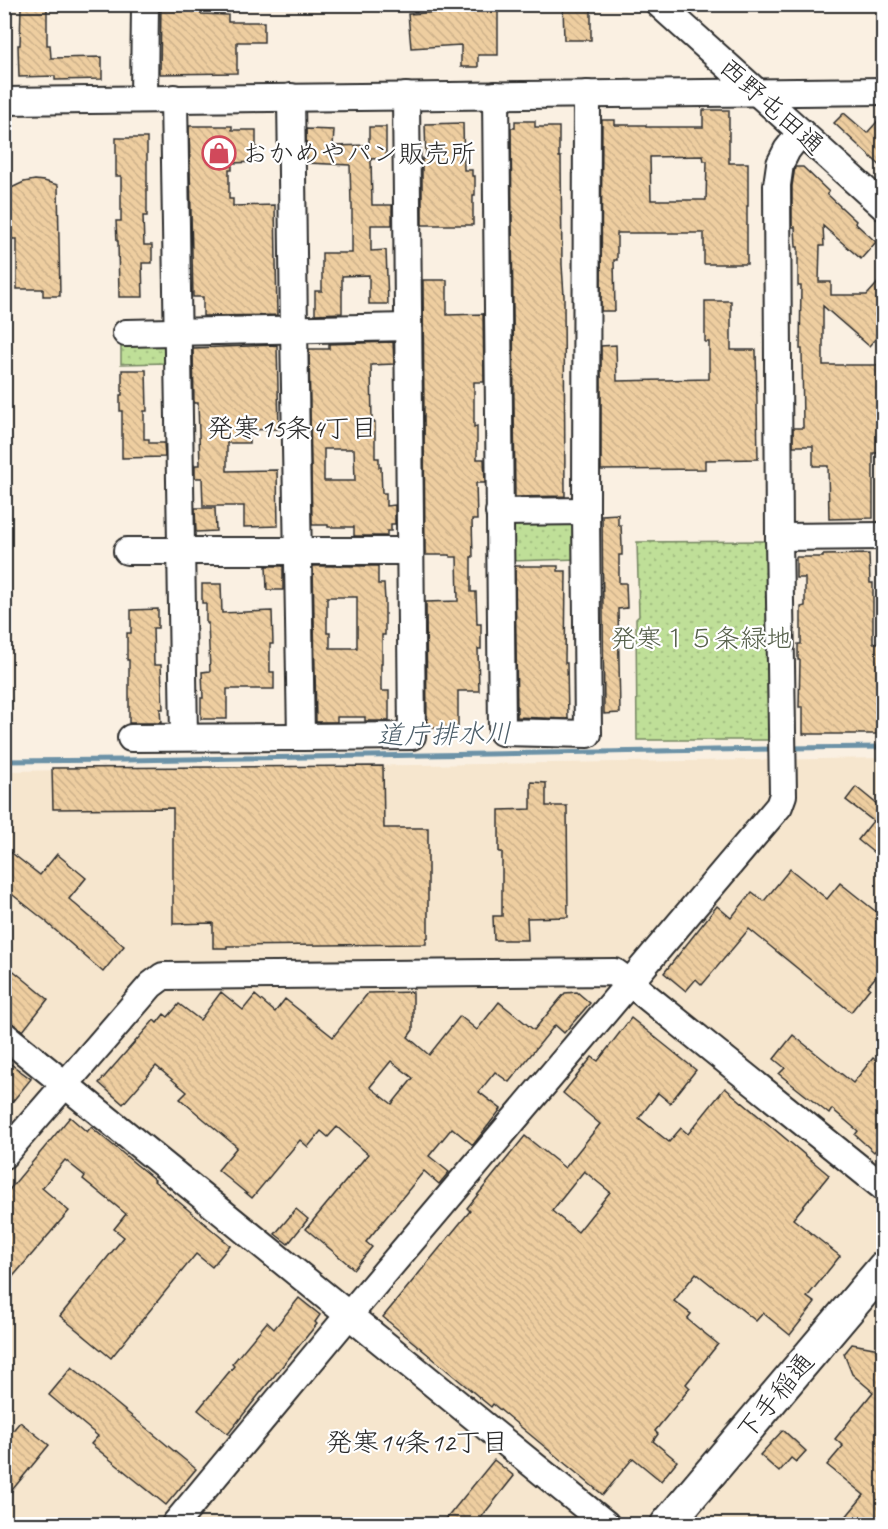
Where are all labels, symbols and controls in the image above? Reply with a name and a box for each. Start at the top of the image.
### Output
street label: 西野屯田通 [712,51,831,162]
shop icon: おかめやパン販売所 [201,135,237,171]
place label: おかめやパン販売所 [242,137,476,170]
district label: 発寒15条4丁目 [206,411,378,445]
park label: 発寒１５条緑地 [610,622,792,655]
water label: 道庁排水川 [376,716,512,752]
street label: 下手稲通 [729,1346,821,1447]
district label: 発寒14条12丁目 [325,1425,509,1459]

